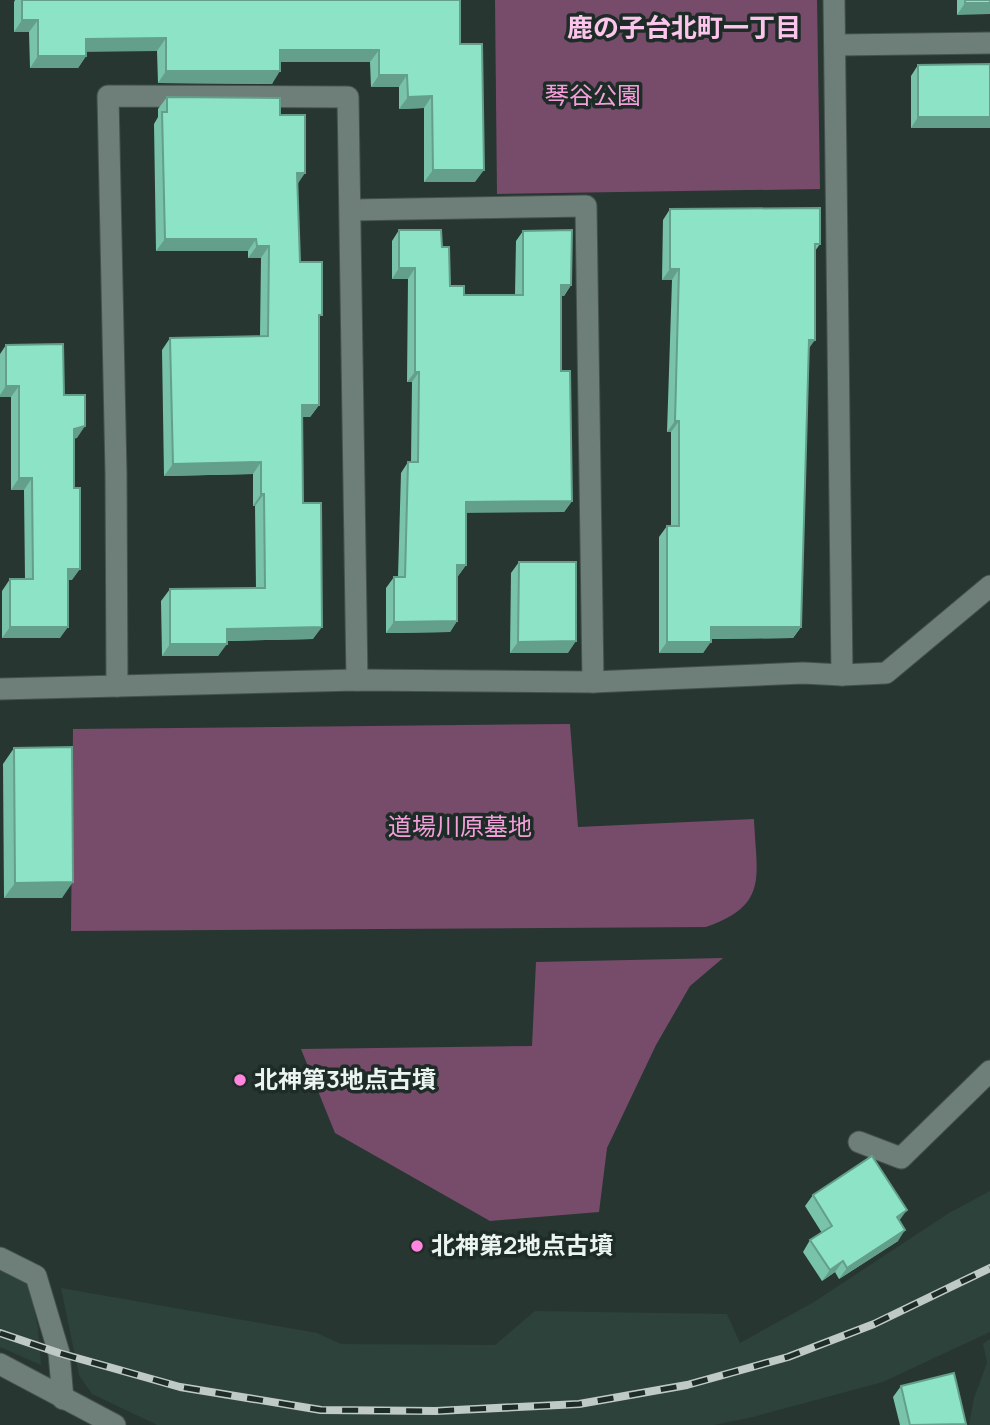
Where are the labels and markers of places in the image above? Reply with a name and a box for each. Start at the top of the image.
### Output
place label: 北神第3地点古墳 [254,1062,436,1095]
marker: 北神第3地点古墳 [232,1072,248,1088]
place label: 北神第2地点古墳 [431,1228,613,1261]
marker: 北神第2地点古墳 [409,1238,425,1254]

